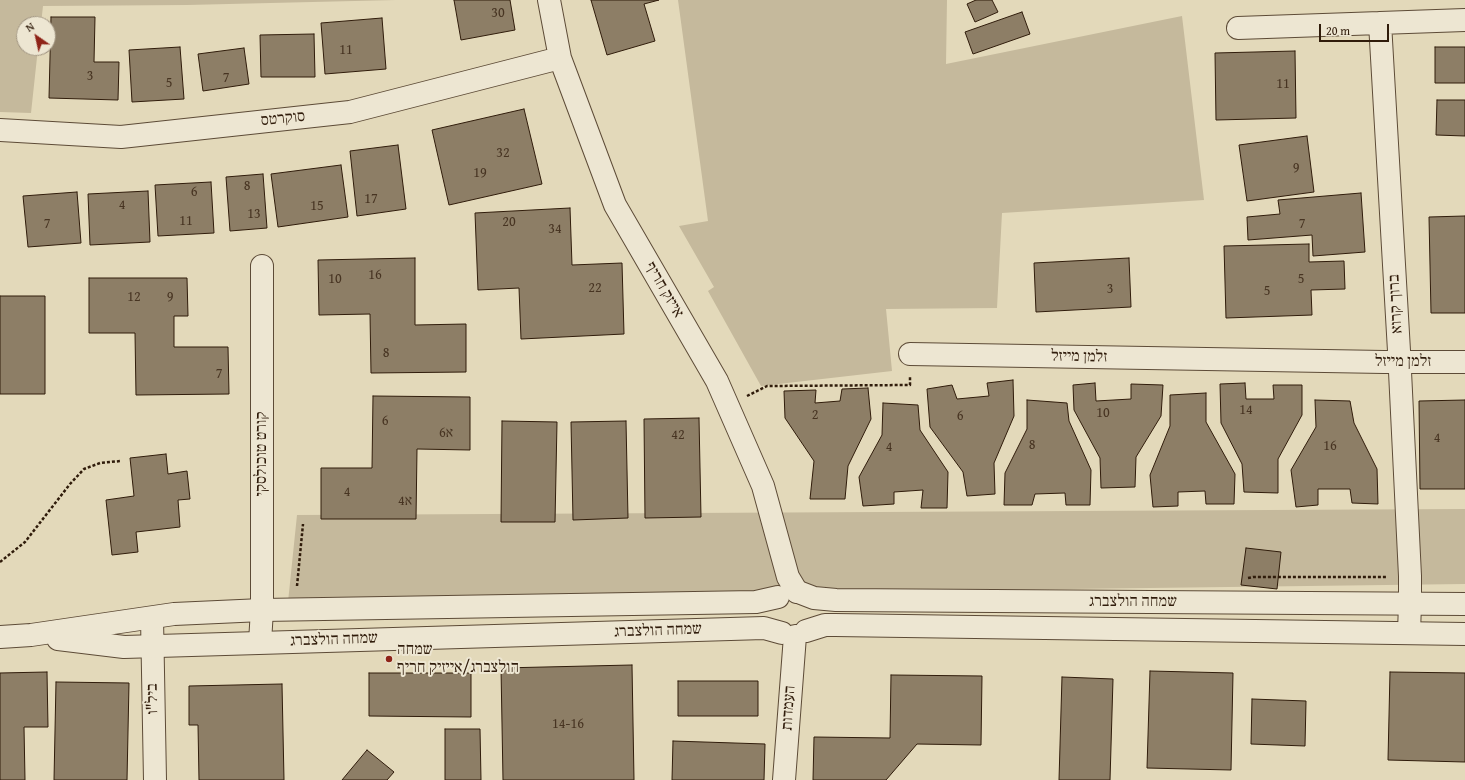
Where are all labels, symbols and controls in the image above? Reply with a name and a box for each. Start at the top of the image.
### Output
house number: 30 [491,5,505,21]
north arrow [16,16,56,56]
scale bar [1321,16,1391,42]
text: N [22,18,37,36]
text: 20 m [1326,22,1350,39]
house number: 11 [339,42,353,58]
house number: 3 [87,68,93,84]
house number: 7 [223,70,229,86]
house number: 5 [166,75,172,91]
house number: 11 [1276,76,1290,92]
street label: סוקרטס [260,107,306,131]
house number: 32 [496,145,510,161]
house number: 9 [1293,160,1299,176]
house number: 19 [473,165,487,181]
house number: 8 [244,178,250,194]
house number: 6 [191,184,197,200]
house number: 17 [364,191,378,207]
house number: 4 [119,197,125,213]
house number: 15 [310,198,324,214]
house number: 13 [247,206,261,222]
house number: 11 [179,213,193,229]
house number: 20 [502,214,516,230]
house number: 7 [44,216,50,232]
house number: 7 [1299,216,1305,232]
house number: 34 [548,221,562,237]
street label: אייזק חריף [640,259,688,321]
house number: 16 [368,267,382,283]
house number: 10 [328,271,342,287]
house number: 5 [1298,271,1304,287]
street label: ברוך קרוא [1385,274,1407,334]
house number: 22 [588,280,602,296]
house number: 3 [1107,281,1113,297]
house number: 5 [1264,283,1270,299]
house number: 12 [127,289,141,305]
house number: 9 [167,289,173,305]
house number: 8 [383,345,389,361]
street label: זלמן מייזל [1051,347,1107,367]
street label: זלמן מייזל [1375,352,1431,372]
house number: 7 [216,366,222,382]
house number: 14 [1239,402,1253,418]
house number: 10 [1096,405,1110,421]
house number: 2 [812,407,818,423]
house number: 6 [957,408,963,424]
street label: קורט טוכולסקי [252,412,272,496]
house number: 6 [382,413,388,429]
house number: 6א [439,425,453,441]
house number: 42 [671,427,685,443]
house number: 4 [1434,430,1440,446]
house number: 8 [1029,437,1035,453]
house number: 16 [1323,438,1337,454]
house number: 4 [886,439,892,455]
house number: 4 [344,484,350,500]
house number: 4א [398,493,412,509]
street label: שמחה הולצברג [1089,592,1177,612]
street label: שמחה הולצברג [614,620,702,642]
street label: שמחה הולצברג [290,629,378,651]
place label: שמחה הולצברג/אייזיק חריף [397,640,519,678]
marker: שמחה הולצברג/אייזיק חריף [384,654,394,664]
street label: ביל"ו [143,683,163,715]
street label: העמדות [778,685,800,731]
house number: 14-16 [552,716,584,732]

